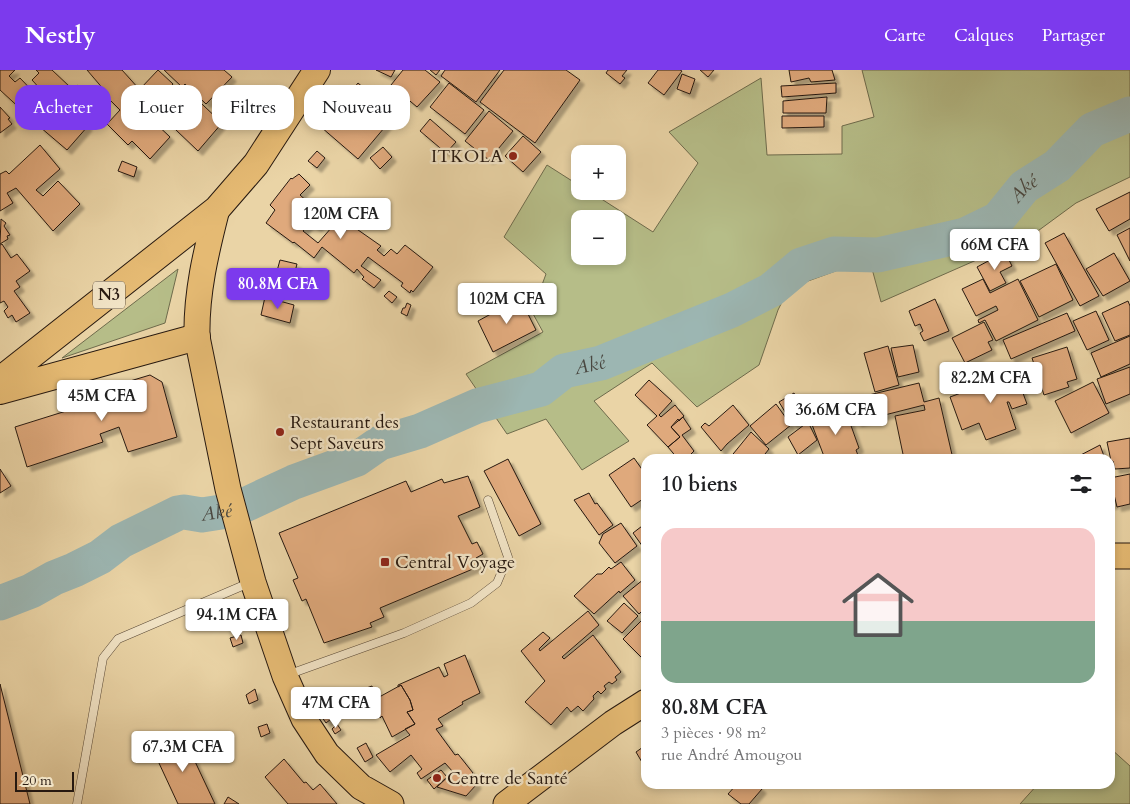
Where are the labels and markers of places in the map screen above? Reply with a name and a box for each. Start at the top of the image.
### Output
place label: ITKOLA [431,144,503,169]
marker: ITKOLA [507,150,519,162]
pin: 120M CFA [289,198,393,240]
pin: 66M CFA [949,228,1041,271]
pin: 80.8M CFA [221,268,335,310]
pin: 102M CFA [455,282,559,325]
pin: 82.2M CFA [934,362,1048,404]
pin: 45M CFA [56,380,148,422]
pin: 36.6M CFA [779,394,893,436]
place label: Restaurant des Sept Saveurs [290,410,399,456]
marker: Restaurant des Sept Saveurs [274,426,286,438]
place label: Central Voyage [395,550,515,575]
marker: Central Voyage [379,556,391,568]
pin: 94.1M CFA [180,598,294,641]
pin: 47M CFA [290,686,382,729]
pin: 67.3M CFA [126,730,240,773]
place label: Centre de Santé [447,766,568,791]
marker: Centre de Santé [431,772,443,784]

